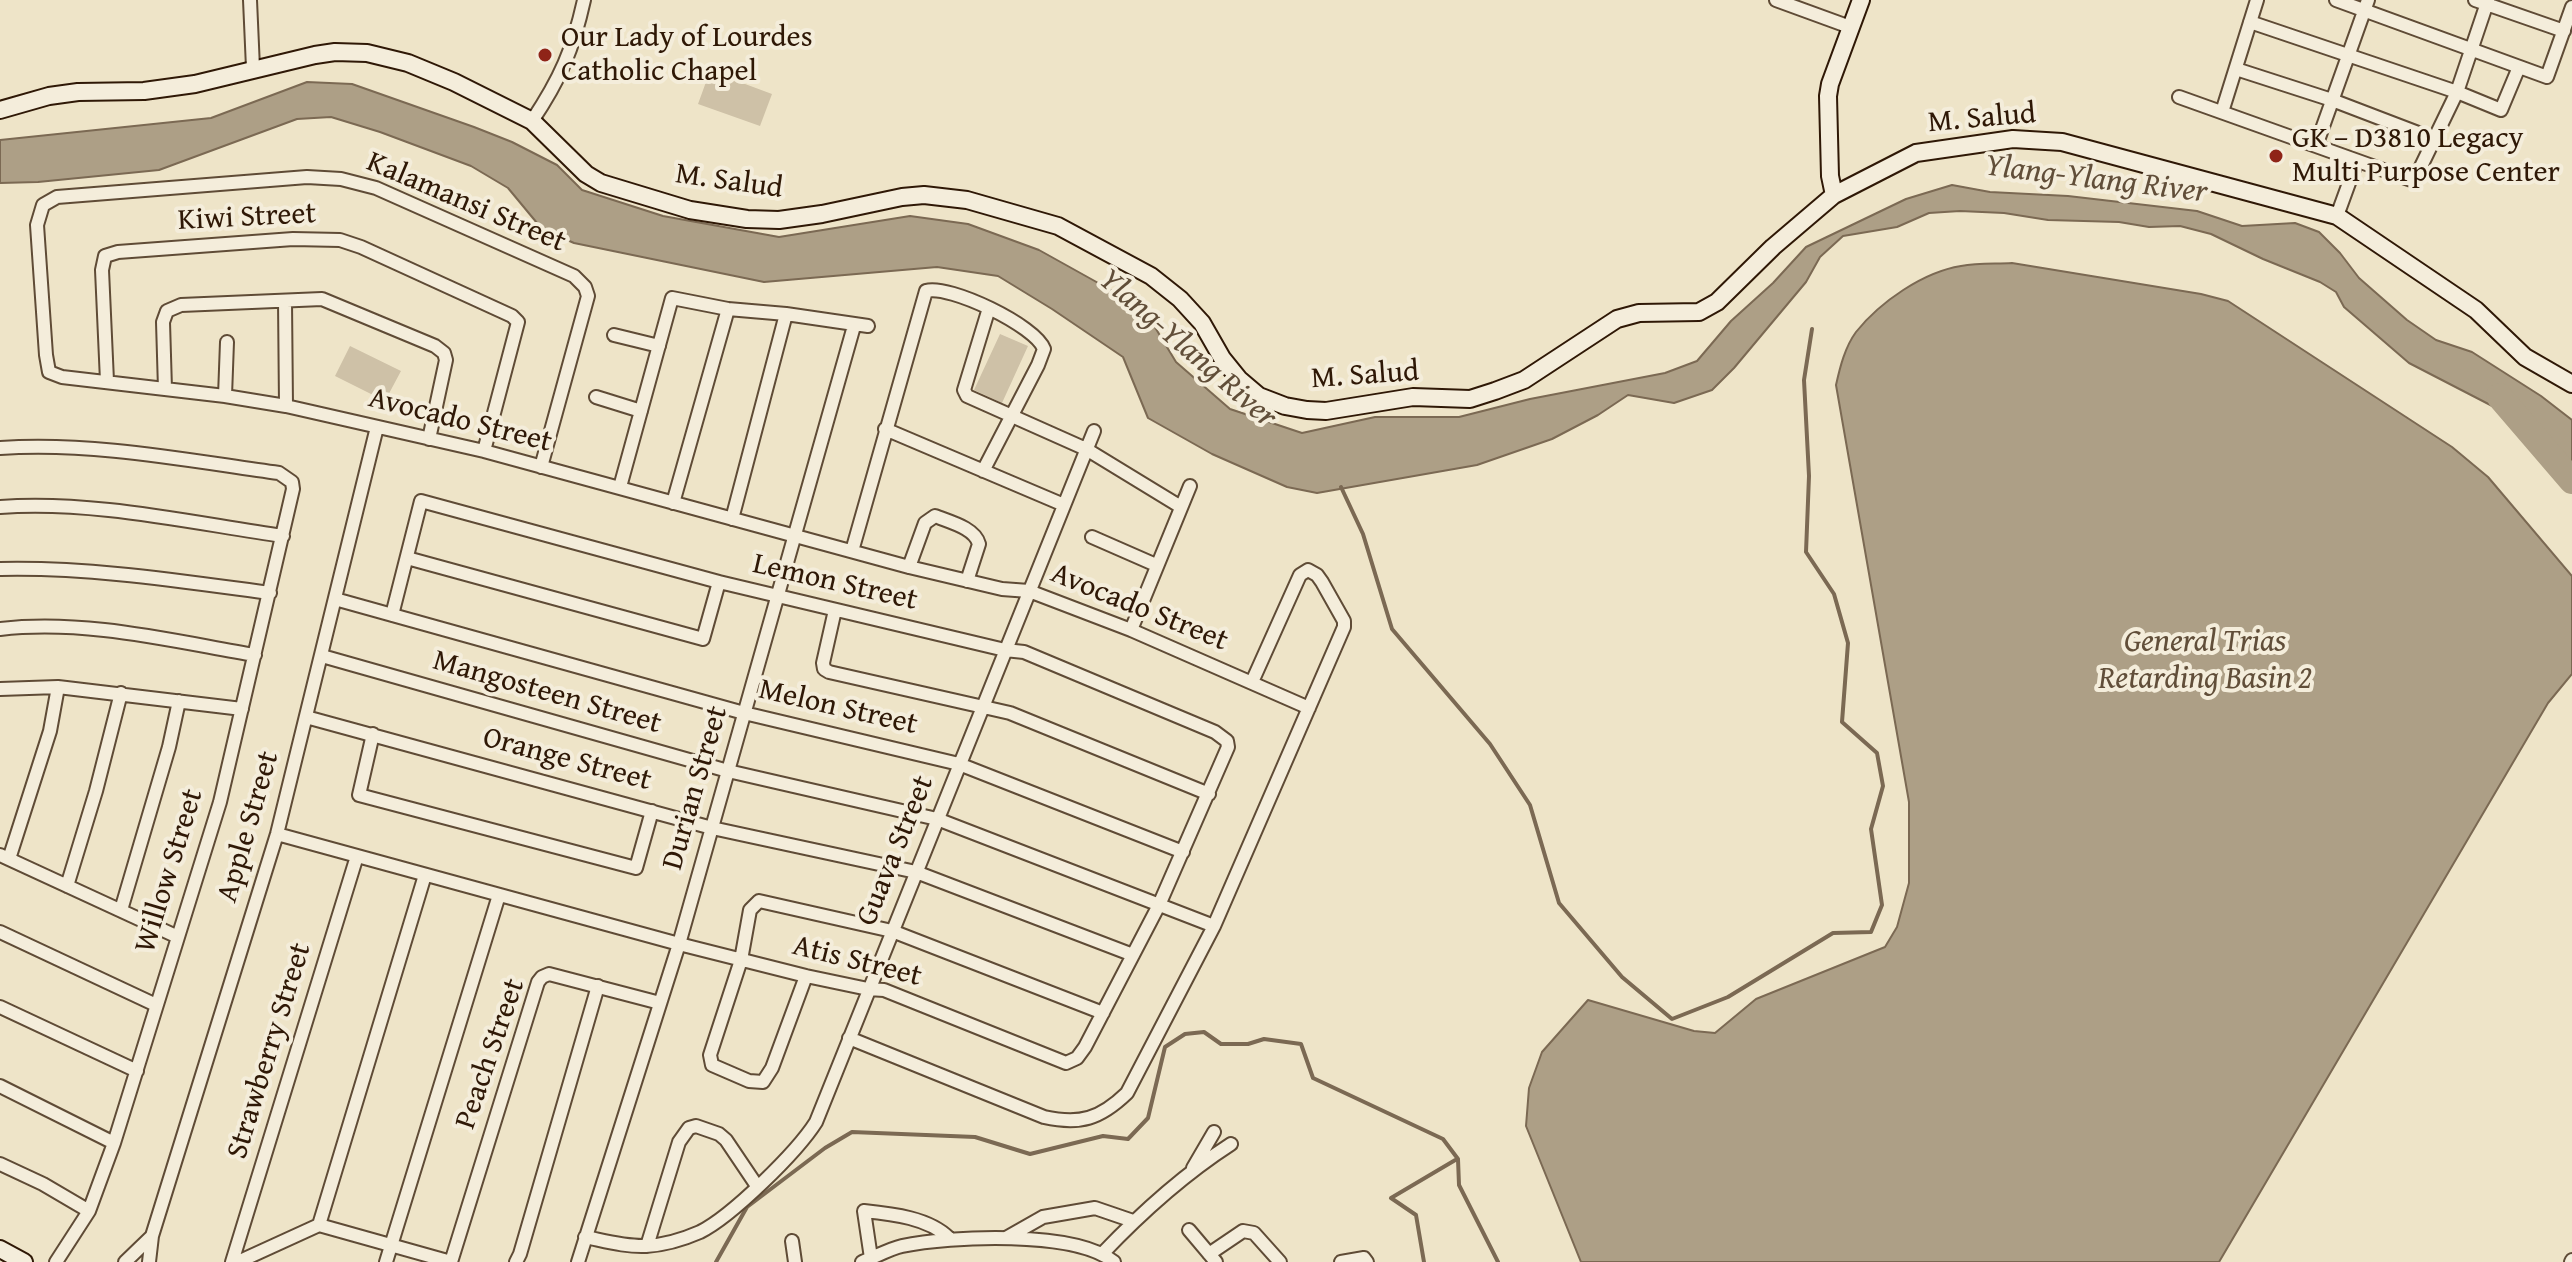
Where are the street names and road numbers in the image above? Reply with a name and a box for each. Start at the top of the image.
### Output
street label: M. Salud [1927,96,2037,142]
street label: Kalamansi Street [361,145,571,261]
street label: M. Salud [673,157,785,207]
street label: Kiwi Street [177,196,317,240]
street label: M. Salud [1310,354,1420,398]
street label: Avocado Street [365,381,555,461]
street label: Lemon Street [749,547,921,619]
street label: Avocado Street [1045,556,1233,660]
street label: Mangosteen Street [429,643,665,743]
street label: Melon Street [755,672,921,744]
street label: Durian Street [655,702,737,874]
street label: Orange Street [479,720,655,800]
street label: Apple Street [210,747,288,907]
street label: Guava Street [850,771,942,931]
street label: Willow Street [128,785,212,957]
street label: Atis Street [789,929,925,995]
street label: Strawberry Street [220,939,320,1163]
street label: Peach Street [448,974,534,1134]

